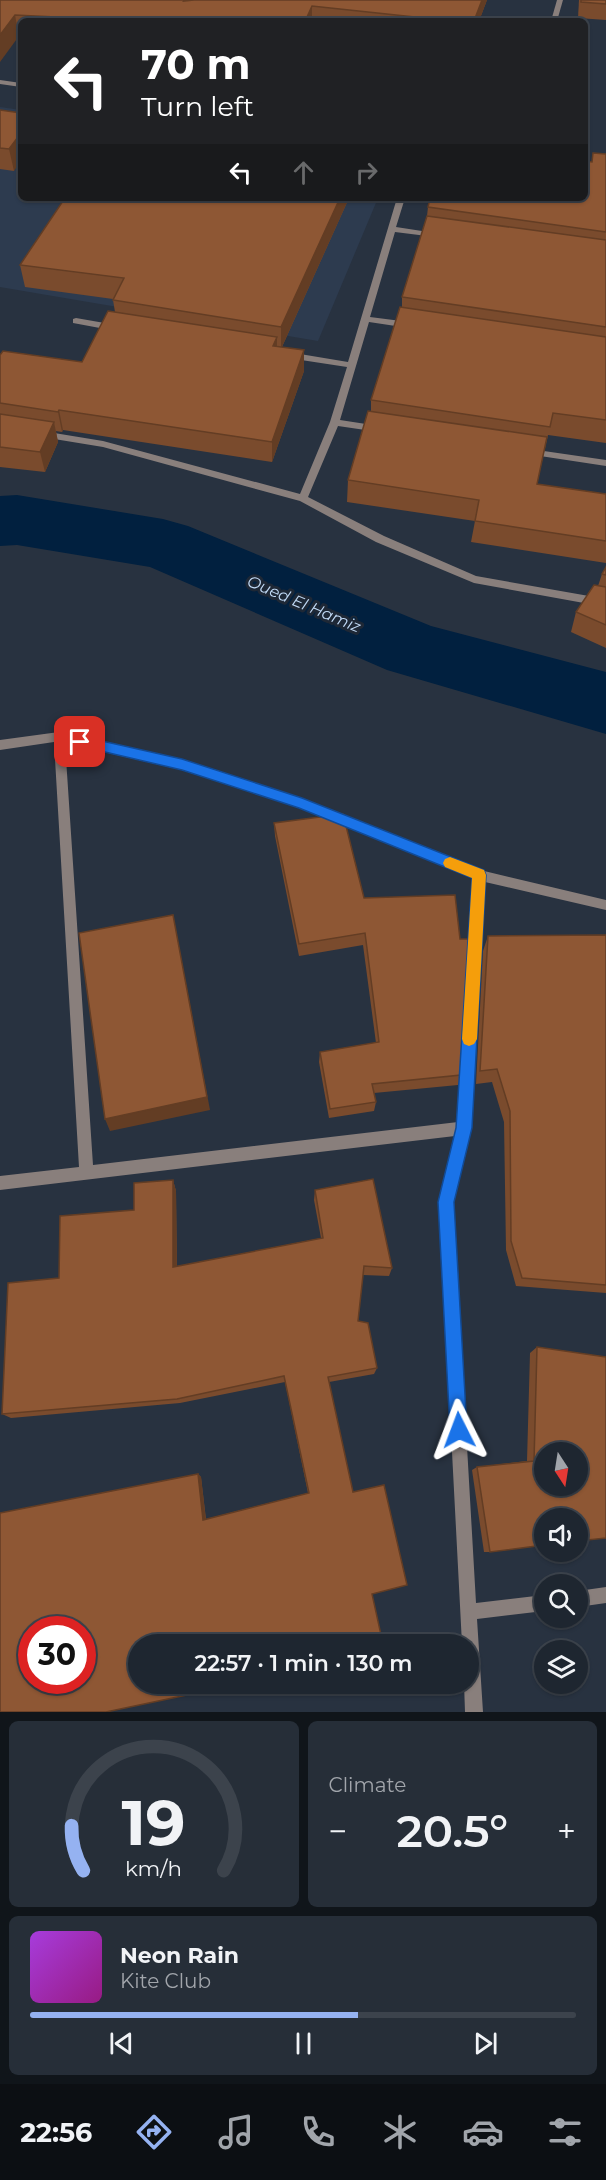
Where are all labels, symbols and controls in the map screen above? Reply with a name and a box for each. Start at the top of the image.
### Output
text: 70 m [141,38,251,90]
icon: left [42,42,120,120]
text: Turn left [141,90,254,123]
icon: left [224,156,257,189]
icon: ahead [287,156,320,189]
icon: right [350,156,383,189]
water label: Oued El Hamiz [244,572,364,637]
pin [54,716,105,767]
icon: arrive [63,725,96,758]
position arrow [427,1398,491,1462]
north arrow [534,1442,588,1496]
map controls [534,1442,588,1694]
button: sound [534,1508,588,1562]
button: search [534,1574,588,1628]
speed limit sign: 30 [18,1616,96,1694]
button: layers [534,1640,588,1694]
text: 22:57 · 1 min · 130 m [195,1650,413,1677]
text: Climate [329,1773,406,1797]
text: 19 [122,1785,186,1861]
text: 20.5° [396,1803,508,1858]
text: − [329,1811,347,1851]
text: + [557,1811,576,1851]
text: km/h [125,1855,182,1881]
text: Neon Rain [120,1942,239,1969]
text: Kite Club [120,1969,211,1993]
icon: previous [105,2027,138,2060]
icon: pause [287,2027,320,2060]
icon: next [469,2027,502,2060]
icon: directions [133,2111,175,2153]
icon: music [215,2111,257,2153]
icon: phone [297,2111,339,2153]
icon: climate [379,2111,421,2153]
icon: car [462,2111,504,2153]
icon: filters [544,2111,586,2153]
text: 22:56 [20,2116,92,2149]

